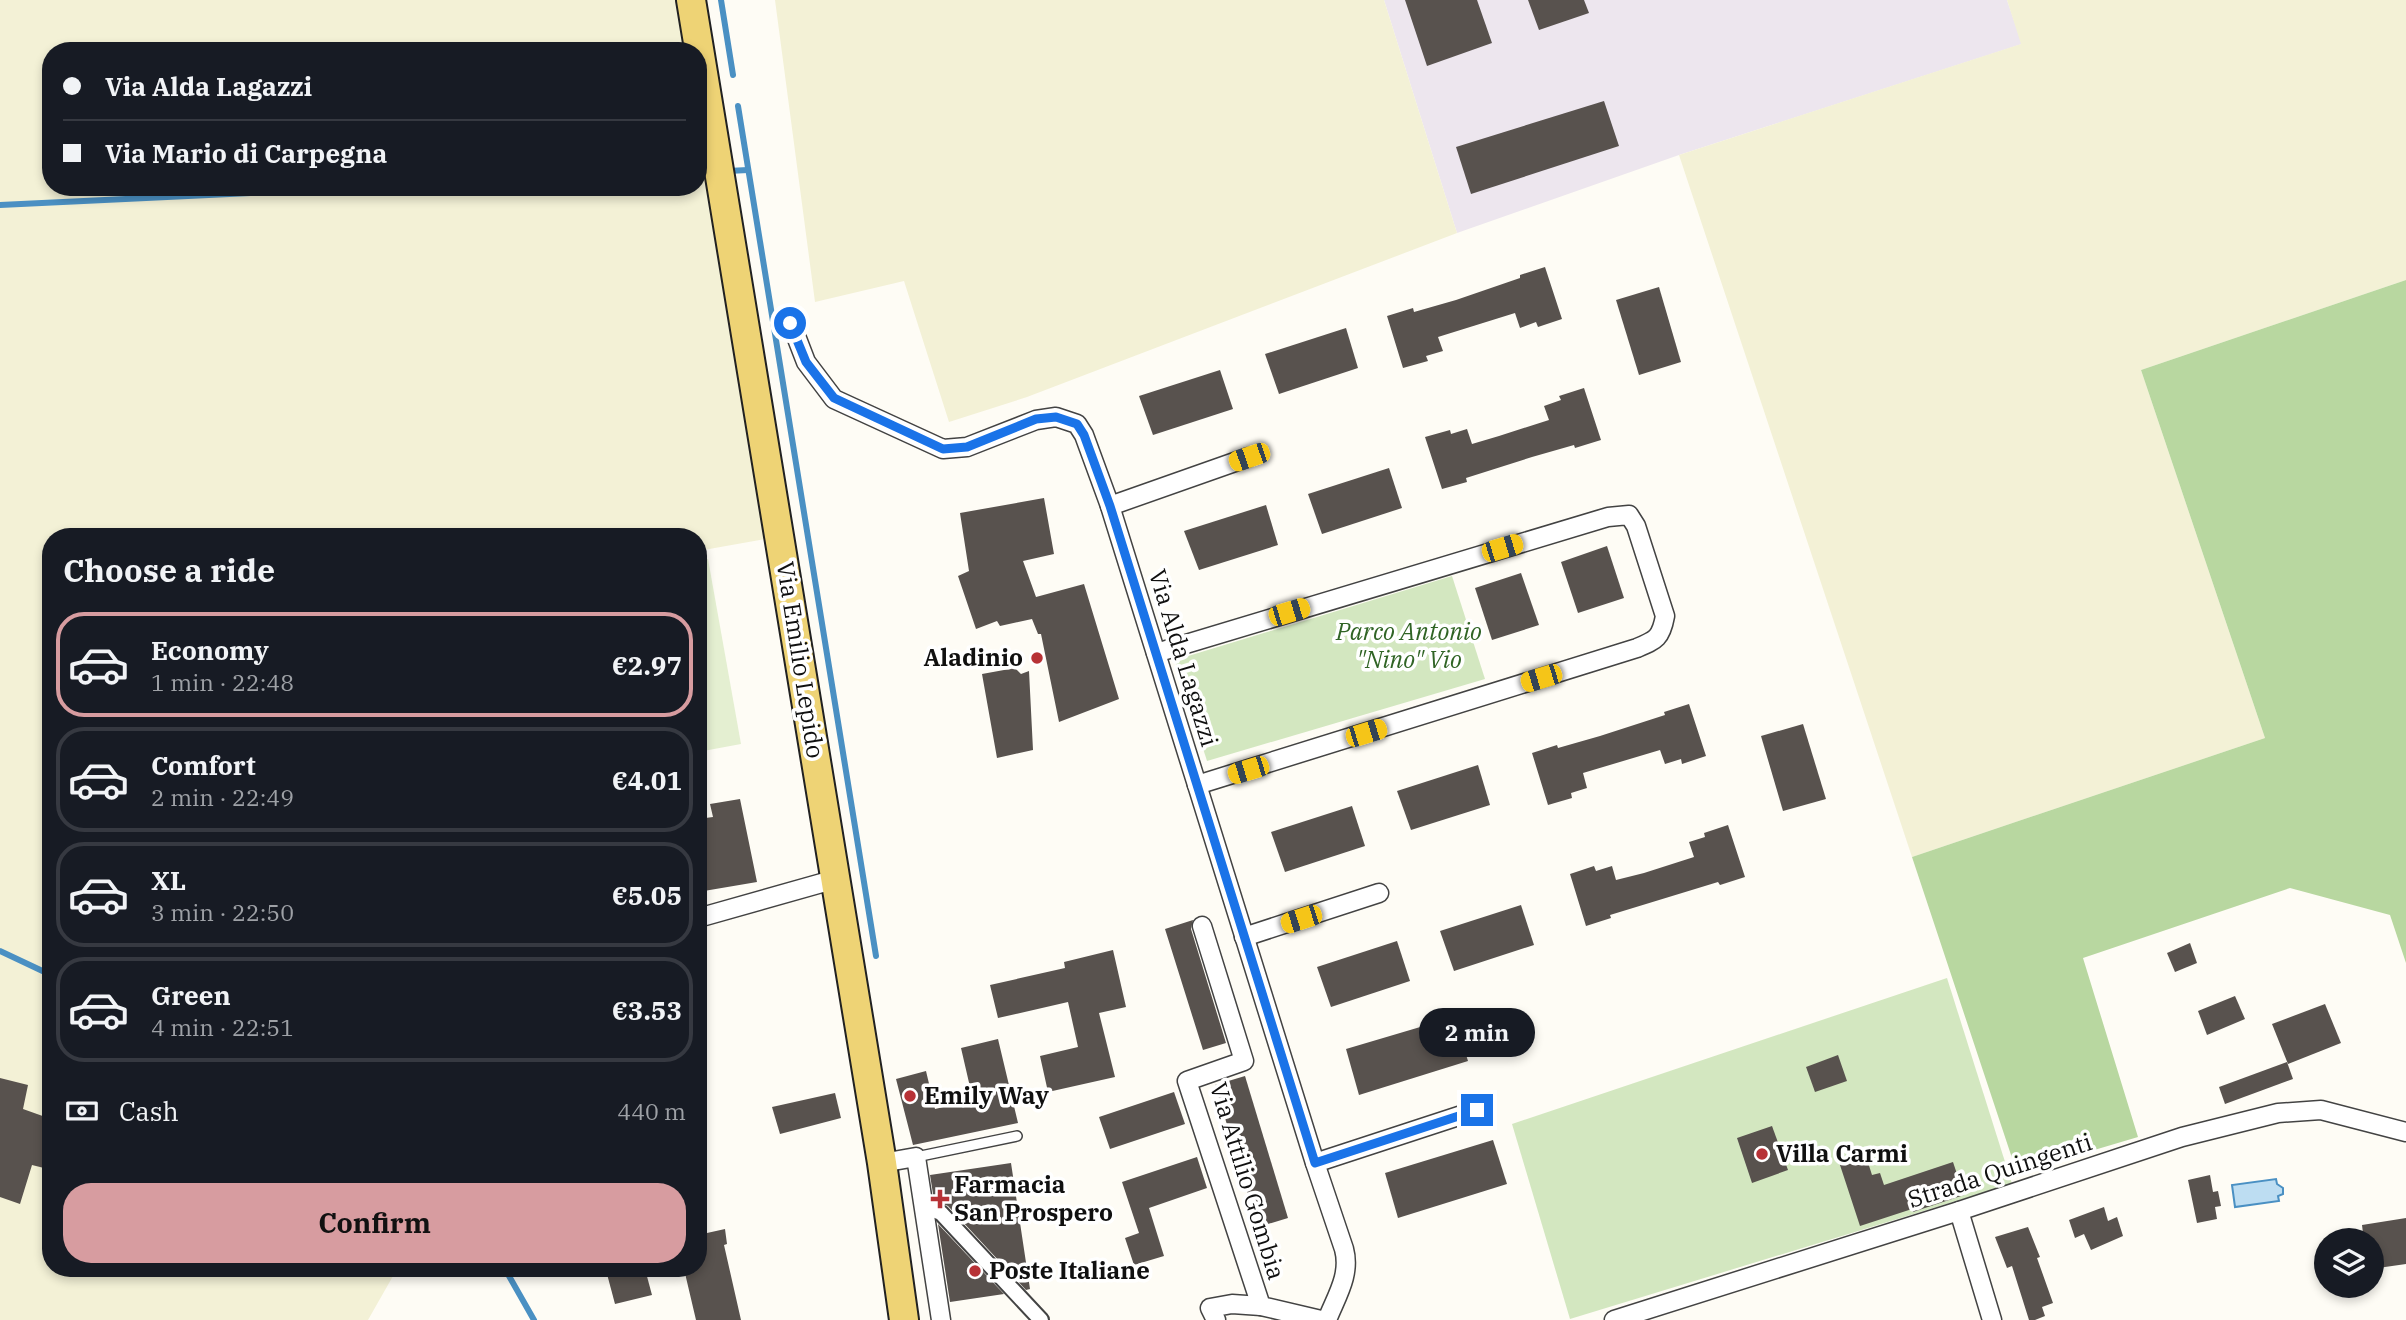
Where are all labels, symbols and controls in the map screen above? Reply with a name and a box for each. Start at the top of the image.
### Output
text: Via Alda Lagazzi [105,69,312,103]
text: Via Mario di Carpegna [105,136,387,170]
route start [774,307,806,339]
car [1226,440,1273,474]
car [1479,532,1526,564]
text: Choose a ride [63,549,275,591]
street label: Via Emilio Lepido [770,559,832,761]
street label: Via Alda Lagazzi [1142,565,1226,750]
car [1266,596,1313,628]
park label: Parco Antonio "Nino" Vio [1335,615,1482,675]
icon: car [67,633,130,696]
text: Economy [151,633,269,667]
place label: Aladinio [924,641,1023,673]
text: €2.97 [612,648,682,682]
marker: Aladinio [1029,650,1045,666]
car [1518,662,1565,694]
text: 1 min · 22:48 [151,667,294,697]
car [1343,717,1390,749]
icon: car [67,748,130,811]
text: Comfort [151,748,256,782]
car [1225,754,1272,786]
text: €4.01 [612,763,682,797]
text: 2 min · 22:49 [151,782,294,812]
icon: car [67,863,130,926]
text: XL [151,863,186,897]
text: €5.05 [612,878,682,912]
text: 3 min · 22:50 [151,897,294,927]
car [1278,903,1325,935]
icon: car [67,978,130,1041]
text: Green [151,978,231,1012]
text: €3.53 [612,993,682,1027]
callout: 2 min [1419,1009,1535,1058]
text: 4 min · 22:51 [151,1012,294,1042]
text: 2 min [1445,1017,1509,1047]
street label: Via Attilio Gombia [1203,1078,1293,1283]
place label: Emily Way [924,1079,1049,1111]
marker: Emily Way [902,1088,918,1104]
icon: cash [63,1092,101,1130]
text: Cash [119,1094,179,1128]
route end [1461,1094,1493,1126]
text: 440 m [617,1096,686,1126]
street label: Strada Quingenti [1904,1125,2096,1215]
place label: Villa Carmi [1776,1137,1908,1169]
marker: Villa Carmi [1754,1146,1770,1162]
place label: Farmacia San Prospero [954,1168,1113,1228]
button: Confirm [63,1183,686,1263]
marker: Farmacia San Prospero [932,1191,948,1207]
map controls [2314,1228,2384,1298]
button: layers [2314,1228,2384,1298]
place label: Poste Italiane [989,1254,1150,1286]
marker: Poste Italiane [967,1263,983,1279]

